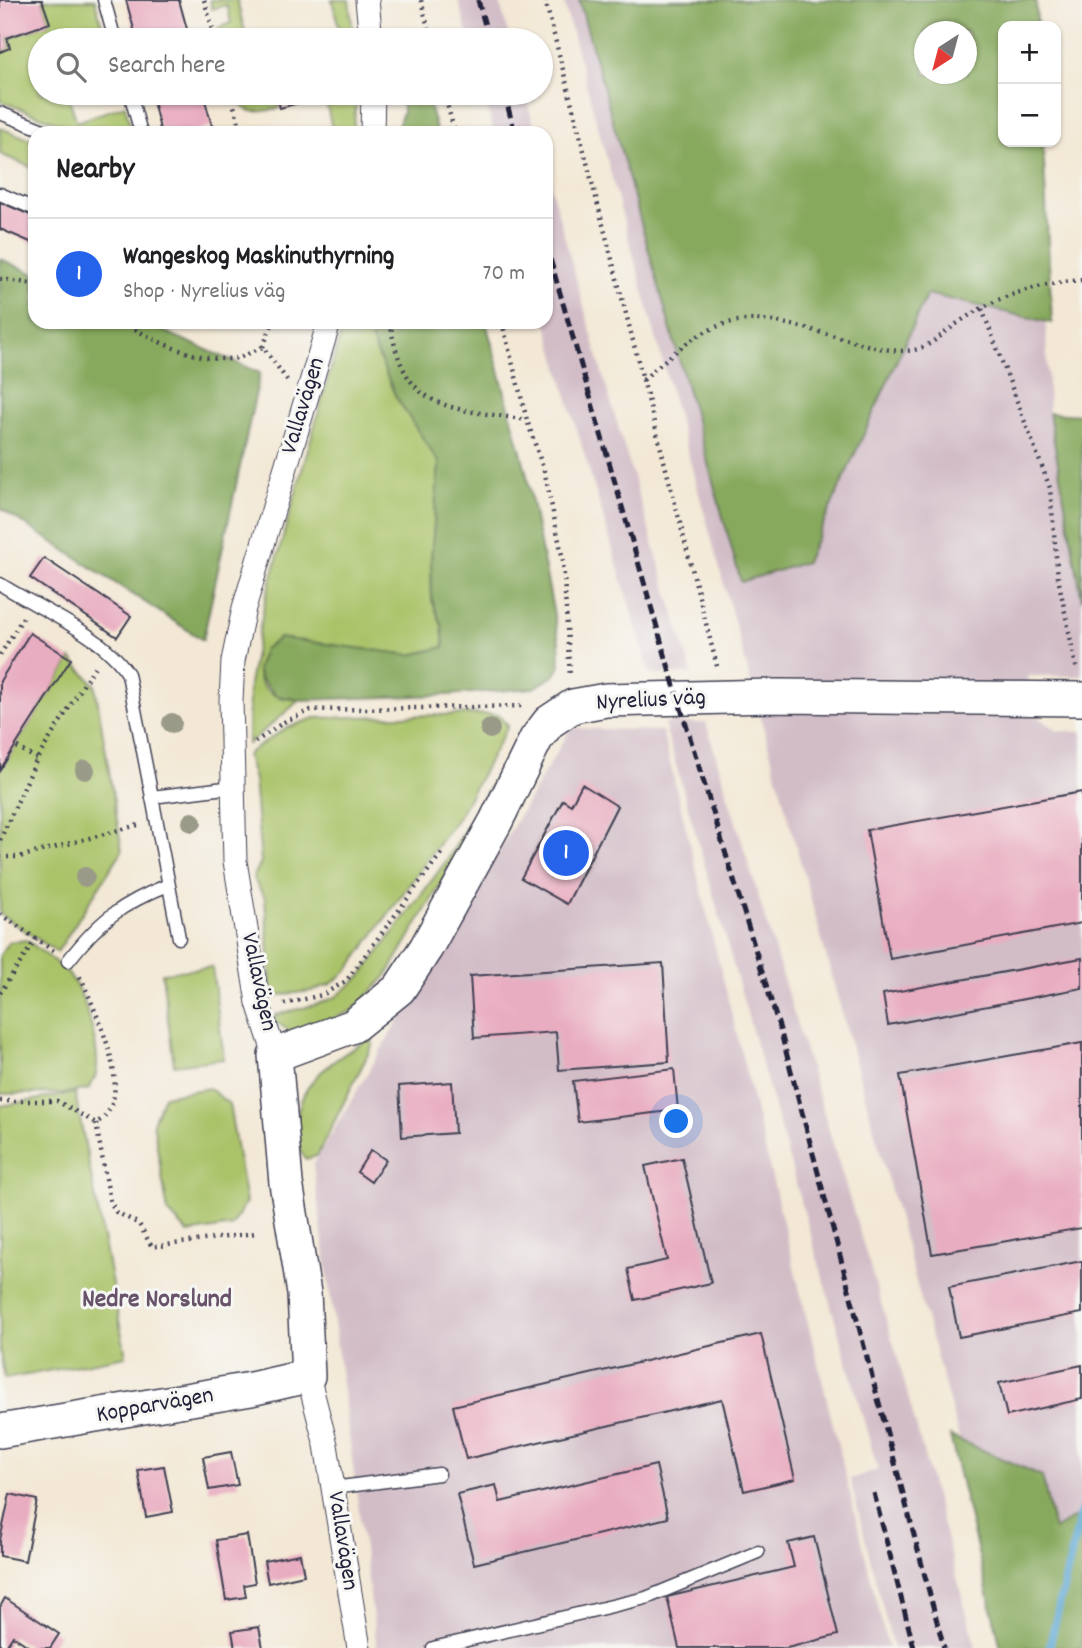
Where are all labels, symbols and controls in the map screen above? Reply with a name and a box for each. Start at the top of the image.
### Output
north arrow [914,21,977,84]
map controls [998,21,1061,147]
button: + [998,21,1061,84]
search box [28,28,553,105]
icon: search [52,48,90,86]
text: Search here [108,48,226,85]
button: − [998,84,1061,147]
text: Nearby [56,150,134,193]
text: Wangeskog Maskinuthyrning [123,239,394,276]
text: 1 [76,258,82,291]
text: 70 m [483,258,525,291]
text: Shop · Nyrelius väg [123,276,285,309]
street label: Vallavägen [273,353,335,459]
street label: Nyrelius väg [595,681,707,721]
pin: 1 [543,827,589,879]
street label: Vallavägen [231,930,285,1034]
your location [659,1104,693,1138]
district label: Nedre Norslund [82,1282,232,1319]
street label: Kopparvägen [94,1379,216,1433]
street label: Vallavägen [317,1489,367,1593]

